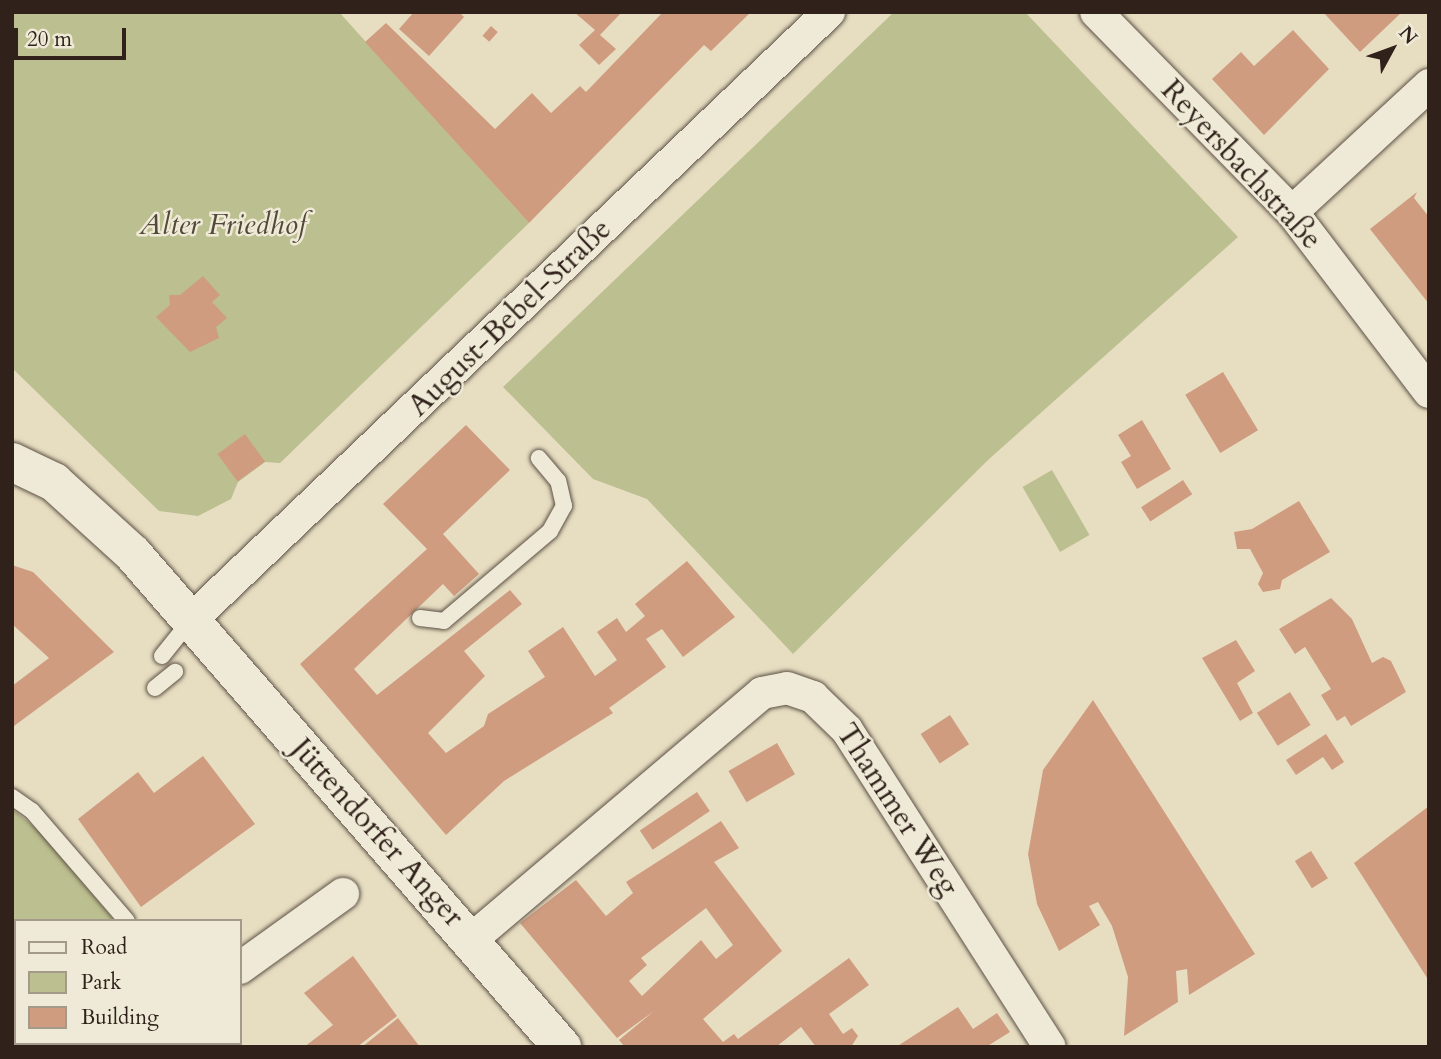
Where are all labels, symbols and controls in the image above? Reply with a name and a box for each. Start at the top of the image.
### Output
scale bar [18,14,130,58]
north arrow [1357,14,1427,84]
text: N [1393,20,1423,50]
text: 20 m [27,25,72,54]
street label: Reyersbachstraße [1153,73,1329,257]
park label: Alter Friedhof [139,207,307,243]
street label: August-Bebel-Straße [401,212,619,424]
street label: Thammer Weg [828,717,966,903]
street label: Jüttendorfer Anger [283,731,471,935]
legend [14,919,242,1045]
text: Road [81,933,127,962]
text: Park [81,968,121,997]
text: Building [81,1003,159,1032]

